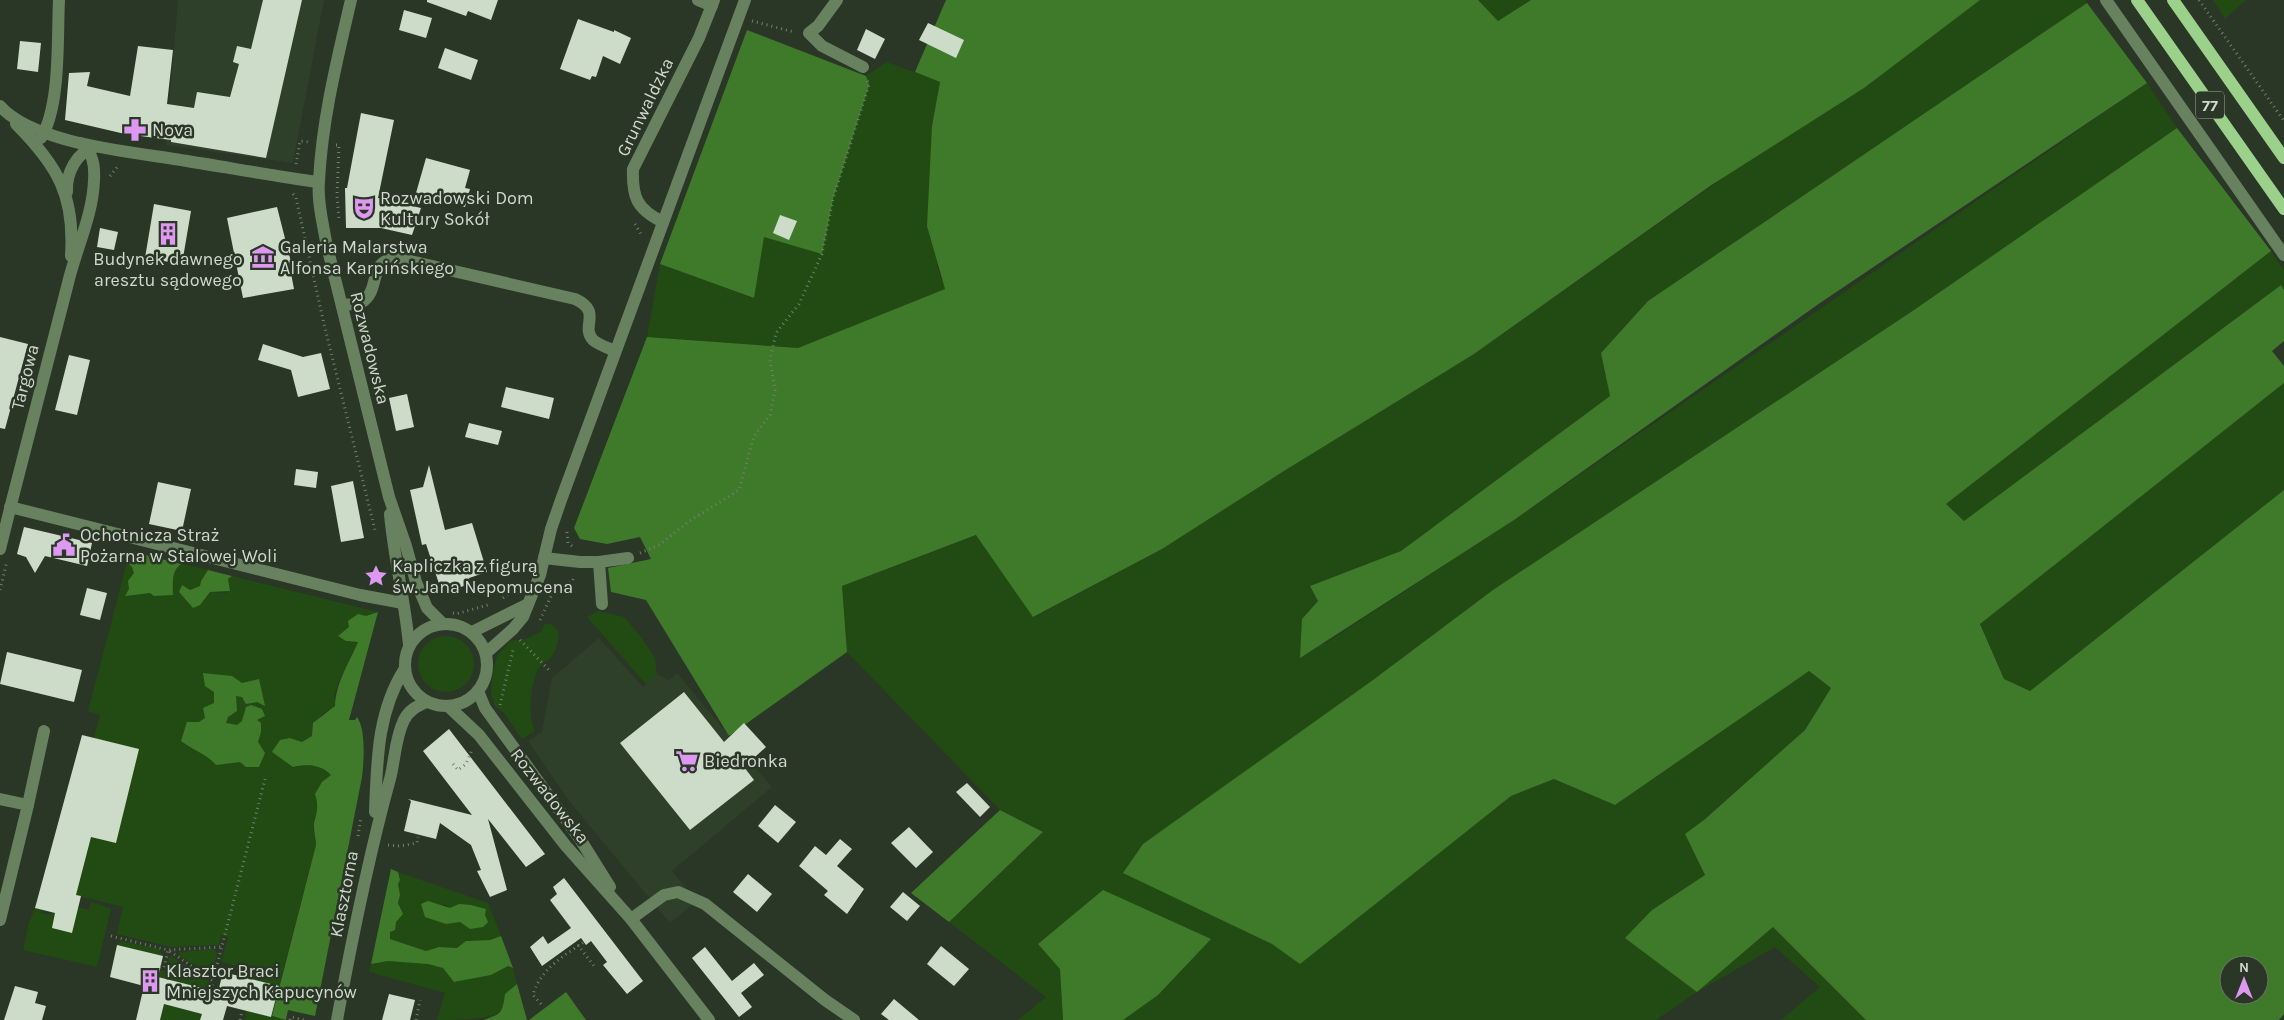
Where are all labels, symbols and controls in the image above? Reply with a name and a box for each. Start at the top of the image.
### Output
street label: Grunwaldzka [612,54,678,160]
road number: 77 [2196,92,2224,118]
pharmacy icon: Nova [122,117,148,143]
place label: Nova [152,119,193,141]
place label: Rozwadowski Dom Kultury Sokół [380,187,534,230]
theatre icon: Rozwadowski Dom Kultury Sokół [351,195,377,221]
building icon: Budynek dawnego aresztu sądowego [155,221,181,247]
place label: Galeria Malarstwa Alfonsa Karpińskiego [280,236,454,279]
museum icon: Galeria Malarstwa Alfonsa Karpińskiego [250,244,276,270]
place label: Budynek dawnego aresztu sądowego [93,248,243,291]
street label: Rozwadowska [345,289,395,407]
street label: Targowa [6,342,44,412]
place label: Ochotnicza Straż Pożarna w Stalowej Woli [80,524,278,567]
public building icon: Ochotnicza Straż Pożarna w Stalowej Woli [51,532,77,558]
place label: Kapliczka z figurą św. Jana Nepomucena [392,555,573,598]
place icon: Kapliczka z figurą św. Jana Nepomucena [363,563,389,589]
street label: Rozwadowska [506,744,594,848]
supermarket icon: Biedronka [674,748,700,774]
place label: Biedronka [704,750,788,772]
street label: Klasztorna [325,849,363,939]
north arrow [2219,955,2269,1005]
text: N [2239,959,2249,976]
place label: Klasztor Braci Mniejszych Kapucynów [166,960,357,1003]
building icon: Klasztor Braci Mniejszych Kapucynów [137,968,163,994]

